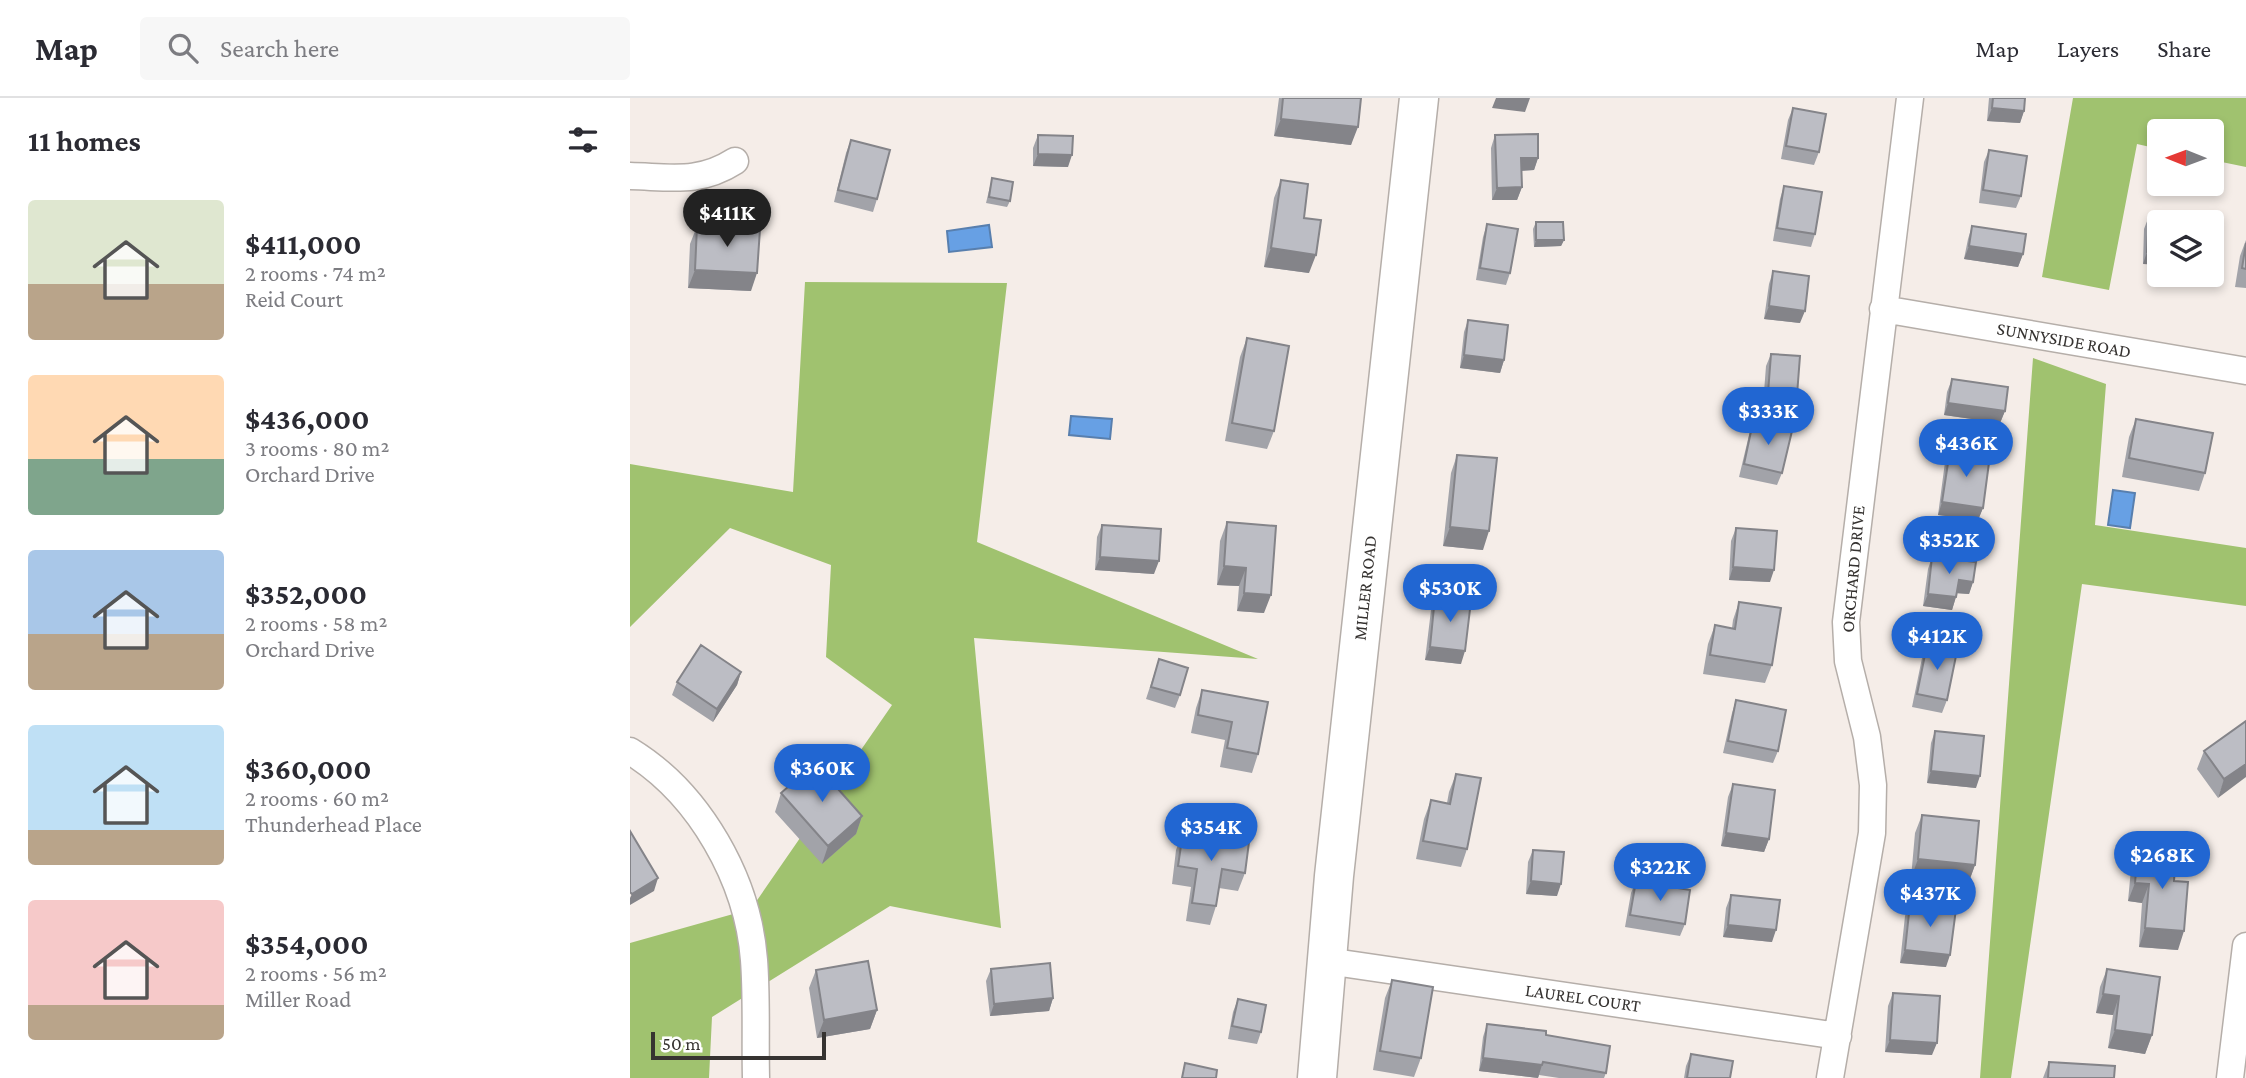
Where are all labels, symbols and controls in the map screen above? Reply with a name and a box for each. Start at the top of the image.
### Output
search box [140,17,630,80]
icon: search [164,29,202,67]
text: Map [35,30,98,67]
text: Search here [220,34,339,63]
text: Map [1975,35,2019,62]
text: Layers [2057,35,2119,62]
text: Share [2157,35,2211,62]
north arrow [2147,119,2224,196]
map controls [2147,119,2224,287]
icon: filters [564,121,602,159]
text: 11 homes [28,124,141,157]
pin: $411K [678,190,776,249]
text: $411K [699,199,755,225]
button: layers [2147,210,2224,287]
text: $411,000 [245,227,361,260]
icon: home [84,228,168,312]
text: 2 rooms · 74 m² [245,260,386,286]
text: Reid Court [245,286,343,312]
street label: SUNNYSIDE ROAD [1995,318,2133,362]
pin: $333K [1719,388,1817,447]
text: $333K [1738,397,1798,423]
text: $436,000 [245,402,369,435]
icon: home [84,403,168,487]
pin: $436K [1917,420,2015,479]
text: $436K [1935,429,1997,455]
text: 3 rooms · 80 m² [245,435,390,461]
text: Orchard Drive [245,461,375,487]
street label: ORCHARD DRIVE [1837,505,1869,633]
pin: $352K [1900,517,1998,576]
text: $352K [1919,526,1979,552]
street label: MILLER ROAD [1350,535,1380,641]
pin: $530K [1401,564,1499,624]
text: $530K [1419,574,1481,600]
text: $352,000 [245,577,367,610]
icon: home [84,578,168,662]
text: 2 rooms · 58 m² [245,610,387,636]
pin: $412K [1888,612,1986,672]
text: $412K [1908,622,1966,648]
text: Orchard Drive [245,636,375,662]
pin: $360K [773,744,871,804]
text: $360,000 [245,752,371,785]
icon: home [84,753,168,837]
text: $360K [790,754,854,780]
text: 2 rooms · 60 m² [245,785,389,811]
pin: $354K [1162,804,1260,863]
text: Thunderhead Place [245,811,422,837]
text: $354K [1180,813,1242,839]
pin: $268K [2113,832,2211,891]
text: $268K [2130,841,2194,867]
pin: $322K [1611,844,1709,903]
text: $322K [1630,853,1690,879]
pin: $437K [1881,870,1979,929]
text: $437K [1900,879,1960,905]
text: $354,000 [245,927,368,960]
icon: home [84,928,168,1012]
text: 2 rooms · 56 m² [245,960,387,986]
street label: LAUREL COURT [1524,980,1642,1016]
text: Miller Road [245,986,351,1012]
scale bar [651,1029,826,1061]
text: 50 m [662,1033,701,1054]

